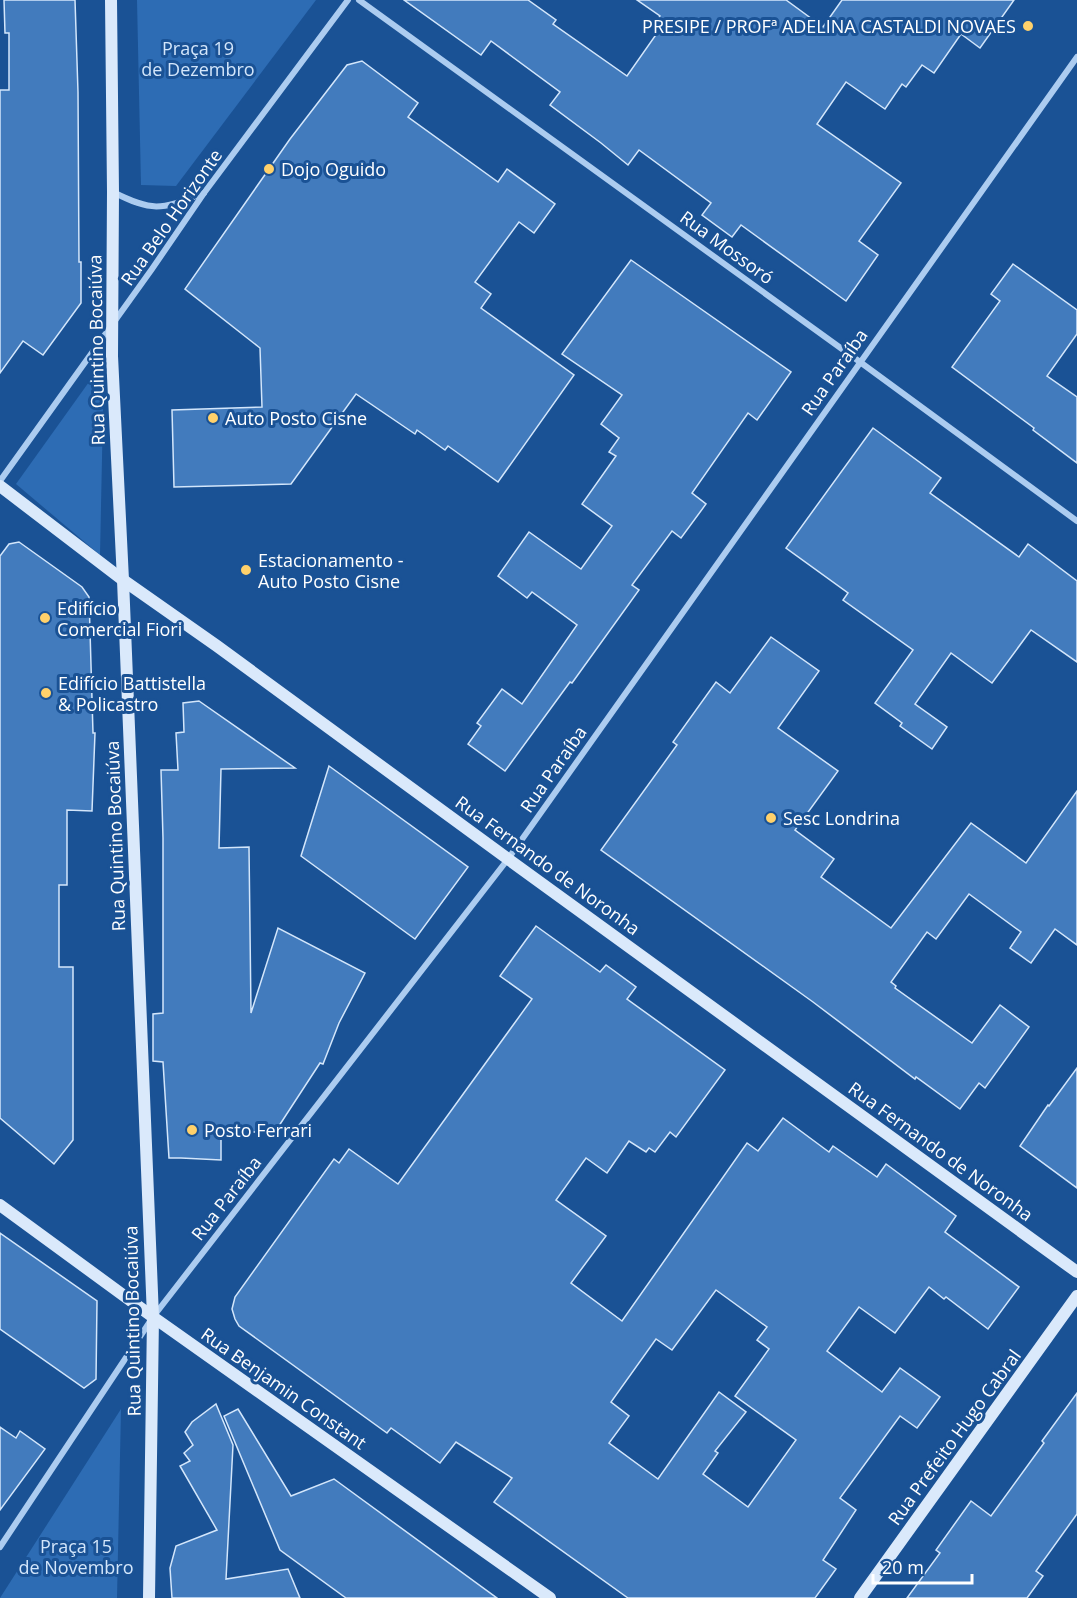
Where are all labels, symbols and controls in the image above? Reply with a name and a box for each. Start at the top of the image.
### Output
place label: PRESIPE / PROFª ADELINA CASTALDI NOVAES [642,14,1016,38]
marker: PRESIPE / PROFª ADELINA CASTALDI NOVAES [1021,19,1035,33]
park label: Praça 19 de Dezembro [141,36,255,81]
street label: Rua Belo Horizonte [115,144,227,290]
place label: Dojo Oguido [281,157,386,181]
marker: Dojo Oguido [262,162,276,176]
street label: Rua Mossoró [675,205,779,289]
street label: Rua Quintino Bocaiúva [82,255,110,445]
street label: Rua Paraíba [795,324,873,420]
place label: Auto Posto Cisne [225,406,367,430]
marker: Auto Posto Cisne [206,411,220,425]
place label: Estacionamento - Auto Posto Cisne [258,548,404,593]
marker: Estacionamento - Auto Posto Cisne [239,563,253,577]
place label: Edifício Comercial Fiori [57,596,182,641]
marker: Edifício Comercial Fiori [38,611,52,625]
place label: Edifício Battistella & Policastro [58,671,206,716]
marker: Edifício Battistella & Policastro [39,686,53,700]
street label: Rua Paraíba [514,721,592,817]
street label: Rua Quintino Bocaiúva [100,740,130,932]
street label: Rua Fernando de Noronha [451,790,645,940]
place label: Sesc Londrina [783,806,900,830]
marker: Sesc Londrina [764,811,778,825]
street label: Rua Fernando de Noronha [844,1076,1038,1226]
place label: Posto Ferrari [204,1118,312,1142]
marker: Posto Ferrari [185,1123,199,1137]
street label: Rua Paraíba [186,1151,266,1245]
street label: Rua Quintino Bocaiúva [118,1226,146,1416]
street label: Rua Benjamin Constant [197,1322,371,1454]
street label: Rua Prefeito Hugo Cabral [882,1344,1026,1530]
park label: Praça 15 de Novembro [18,1534,134,1579]
scale bar [873,1547,972,1585]
text: 20 m [882,1555,924,1579]

